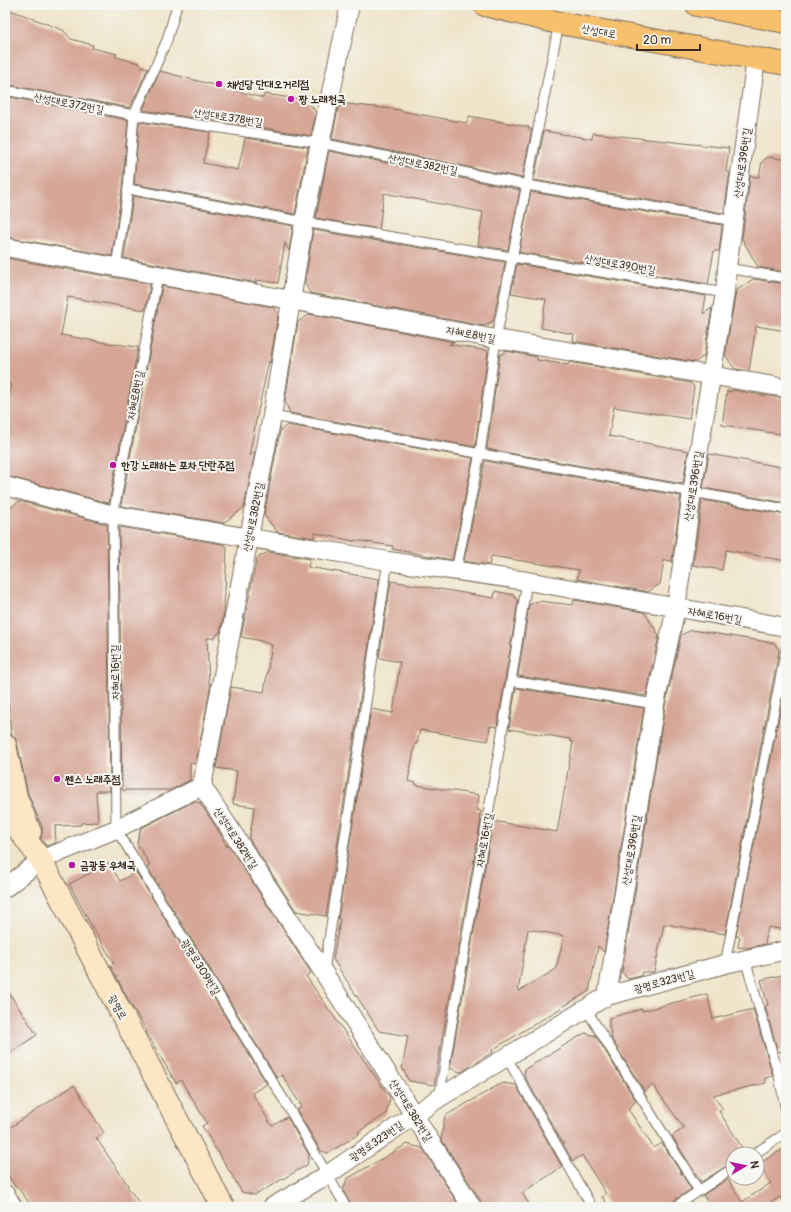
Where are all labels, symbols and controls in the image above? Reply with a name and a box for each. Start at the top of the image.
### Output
street label: 산성대로 [580,22,618,41]
scale bar [637,26,700,52]
text: 20 m [643,33,672,48]
place label: 채선당 단대오거리점 [227,78,309,91]
marker: 채선당 단대오거리점 [214,79,224,89]
street label: 산성대로372번길 [33,90,105,117]
place label: 짱 노래천국 [298,93,346,106]
marker: 짱 노래천국 [286,94,296,104]
street label: 산성대로378번길 [192,106,264,129]
street label: 산성대로396번길 [731,127,754,199]
street label: 산성대로382번길 [387,151,459,178]
street label: 산성대로390번길 [583,252,657,277]
street label: 자혜로8번길 [445,323,497,346]
street label: 자혜로8번길 [124,369,147,421]
street label: 산성대로396번길 [681,450,706,522]
place label: 한강 노래하는 포차 단란주점 [121,459,235,472]
marker: 한강 노래하는 포차 단란주점 [108,460,118,470]
street label: 산성대로382번길 [240,481,267,553]
street label: 자혜로16번길 [687,604,743,627]
street label: 자혜로16번길 [109,644,122,699]
place label: 쎈스 노래주점 [64,773,121,786]
marker: 쎈스 노래주점 [52,774,62,784]
street label: 산성대로382번길 [211,805,260,872]
street label: 자혜로16번길 [473,812,496,868]
street label: 산성대로396번길 [619,814,644,886]
place label: 금광동 우체국 [80,859,136,872]
marker: 금광동 우체국 [67,860,77,870]
street label: 광명로309번길 [178,937,223,998]
street label: 광명로323번길 [632,967,696,996]
street label: 광명로 [106,992,130,1022]
street label: 산성대로382번길 [386,1077,435,1144]
street label: 광명로323번길 [347,1119,406,1164]
north arrow [725,1146,765,1186]
text: N [747,1160,761,1170]

